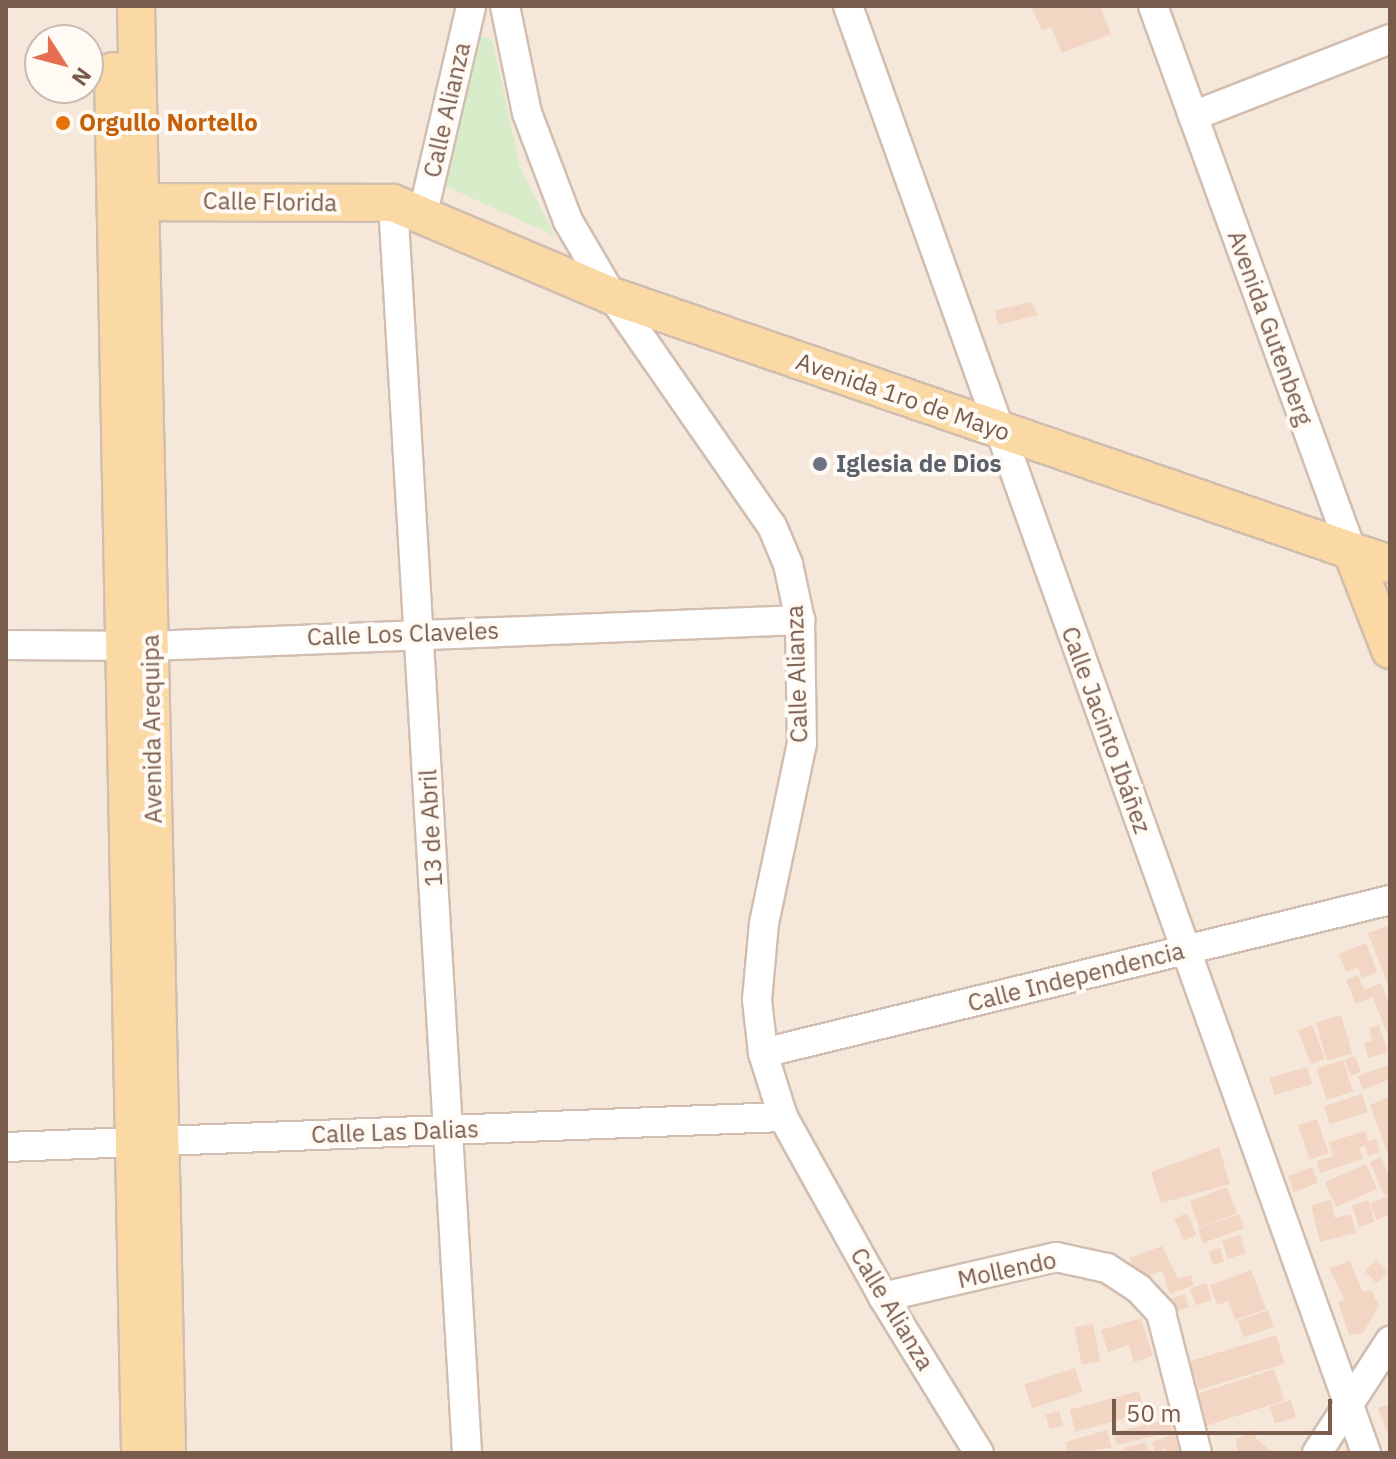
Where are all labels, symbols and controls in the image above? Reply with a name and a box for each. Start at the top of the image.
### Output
north arrow [24,24,104,104]
street label: Calle Alianza [417,40,477,180]
text: N [66,62,99,92]
place label: Orgullo Nortello [79,109,258,137]
marker: Orgullo Nortello [54,114,72,132]
street label: Calle Florida [203,186,337,218]
street label: Avenida Gutenberg [1221,227,1319,429]
street label: Avenida 1ro de Mayo [792,347,1014,447]
place label: Iglesia de Dios [836,450,1002,478]
marker: Iglesia de Dios [811,455,829,473]
street label: Calle Alianza [780,605,814,743]
street label: Calle Los Claveles [306,616,500,652]
street label: Calle Jacinto Ibáñez [1055,623,1157,837]
street label: Avenida Arequipa [136,634,168,824]
street label: 13 de Abril [414,768,448,888]
street label: Calle Independencia [965,936,1187,1018]
street label: Calle Las Dalias [311,1115,479,1149]
street label: Calle Alianza [844,1243,940,1375]
street label: Mollendo [955,1246,1059,1294]
scale bar [1116,1383,1336,1433]
text: 50 m [1126,1397,1181,1429]

